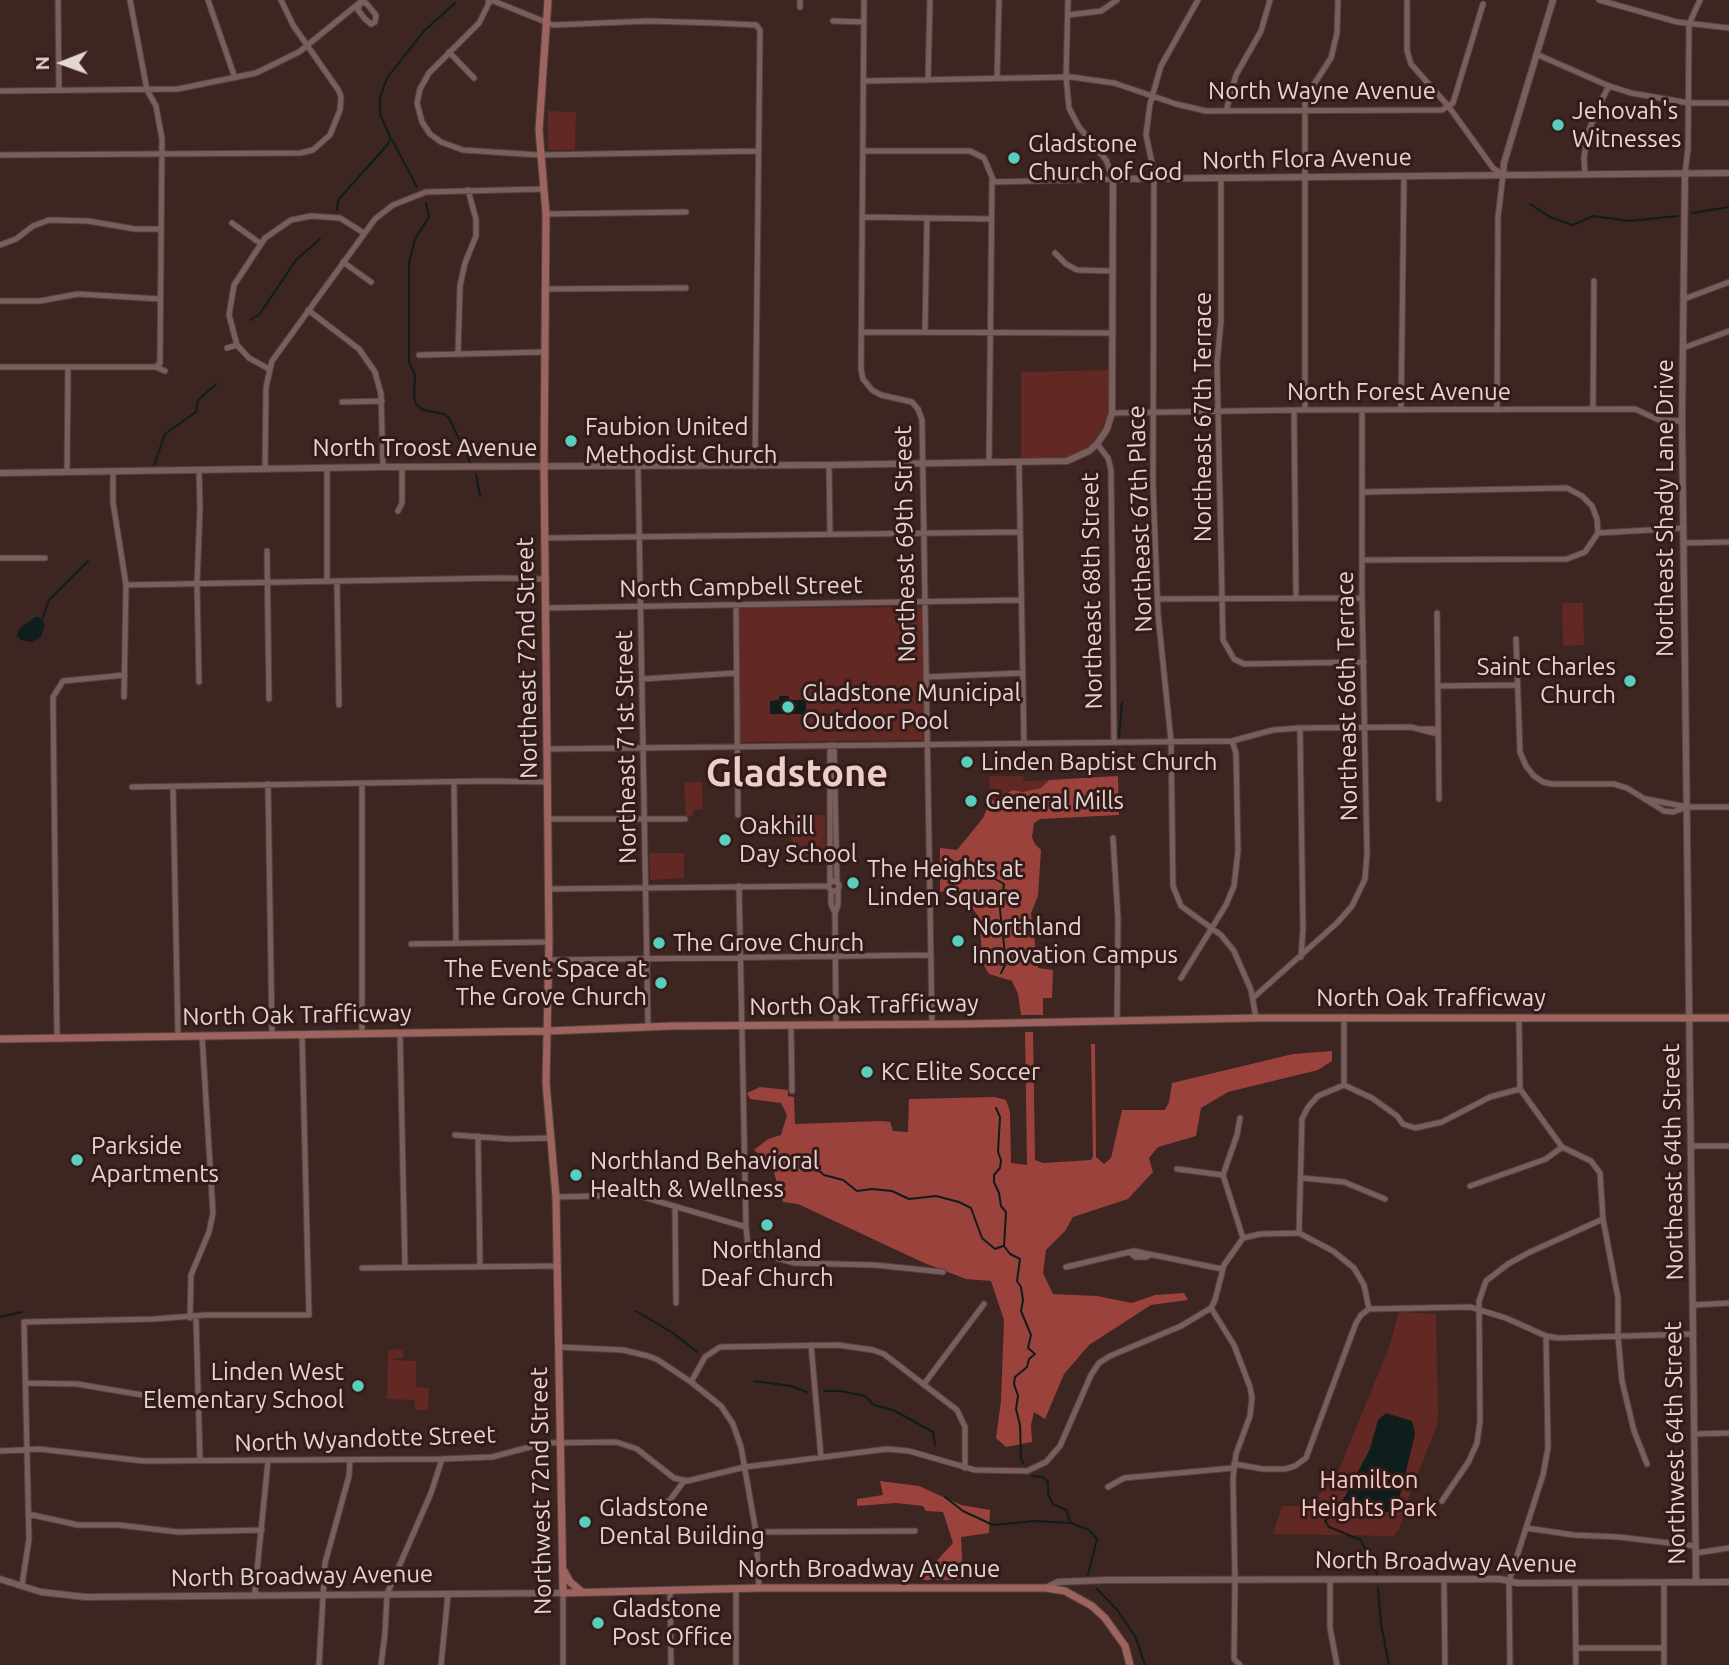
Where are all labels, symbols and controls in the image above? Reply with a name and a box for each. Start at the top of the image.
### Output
north arrow [28,28,98,98]
text: N [31,56,53,71]
street label: North Wayne Avenue [1208,77,1436,105]
place label: Jehovah's Witnesses [1572,97,1681,153]
marker: Jehovah's Witnesses [1550,117,1566,133]
place label: Gladstone Church of God [1028,130,1182,186]
street label: North Flora Avenue [1202,143,1412,175]
marker: Gladstone Church of God [1006,150,1022,166]
street label: Northeast 67th Terrace [1189,292,1217,542]
street label: Northeast Shady Lane Drive [1651,359,1679,657]
street label: North Forest Avenue [1287,378,1511,406]
street label: Northeast 67th Place [1122,405,1158,633]
place label: Faubion United Methodist Church [585,413,778,469]
street label: Northeast 69th Street [889,425,921,663]
marker: Faubion United Methodist Church [563,433,579,449]
street label: North Troost Avenue [313,434,537,462]
street label: Northeast 68th Street [1076,472,1108,710]
street label: Northeast 72nd Street [510,537,544,779]
street label: North Campbell Street [619,570,863,604]
street label: Northeast 66th Terrace [1330,571,1364,821]
street label: Northeast 71st Street [610,630,642,864]
place label: Saint Charles Church [1477,653,1616,709]
marker: Saint Charles Church [1622,673,1638,689]
place label: Gladstone Municipal Outdoor Pool [802,679,1021,735]
marker: Gladstone Municipal Outdoor Pool [780,699,796,715]
place label: Linden Baptist Church [981,748,1218,776]
district label: Gladstone [706,750,888,796]
marker: Linden Baptist Church [959,754,975,770]
place label: General Mills [985,787,1124,815]
marker: General Mills [963,793,979,809]
place label: Oakhill Day School [739,812,857,868]
marker: Oakhill Day School [717,832,733,848]
place label: The Heights at Linden Square [867,855,1023,911]
marker: The Heights at Linden Square [845,875,861,891]
place label: Northland Innovation Campus [972,913,1178,969]
place label: The Grove Church [673,929,864,957]
marker: Northland Innovation Campus [950,933,966,949]
marker: The Grove Church [651,935,667,951]
place label: The Event Space at The Grove Church [444,955,647,1011]
marker: The Event Space at The Grove Church [653,975,669,991]
street label: North Oak Trafficway [1316,984,1546,1012]
street label: North Oak Trafficway [749,989,979,1021]
street label: North Oak Trafficway [182,999,412,1031]
street label: Northeast 64th Street [1657,1043,1689,1281]
place label: KC Elite Soccer [881,1058,1040,1086]
marker: KC Elite Soccer [859,1064,875,1080]
place label: Parkside Apartments [91,1132,219,1188]
place label: Northland Behavioral Health & Wellness [590,1147,819,1203]
marker: Parkside Apartments [69,1152,85,1168]
marker: Northland Behavioral Health & Wellness [568,1167,584,1183]
marker: Northland Deaf Church [759,1217,775,1233]
place label: Northland Deaf Church [700,1236,834,1292]
street label: Northwest 64th Street [1658,1321,1692,1565]
place label: Linden West Elementary School [143,1358,344,1414]
street label: Northwest 72nd Street [524,1367,558,1615]
marker: Linden West Elementary School [350,1378,366,1394]
street label: North Wyandotte Street [234,1420,496,1458]
park label: Hamilton Heights Park [1301,1466,1437,1522]
place label: Gladstone Dental Building [599,1494,765,1550]
marker: Gladstone Dental Building [577,1514,593,1530]
street label: North Broadway Avenue [1315,1545,1577,1579]
street label: North Broadway Avenue [738,1555,1000,1583]
street label: North Broadway Avenue [171,1559,433,1593]
place label: Gladstone Post Office [612,1595,733,1651]
marker: Gladstone Post Office [590,1615,606,1631]

